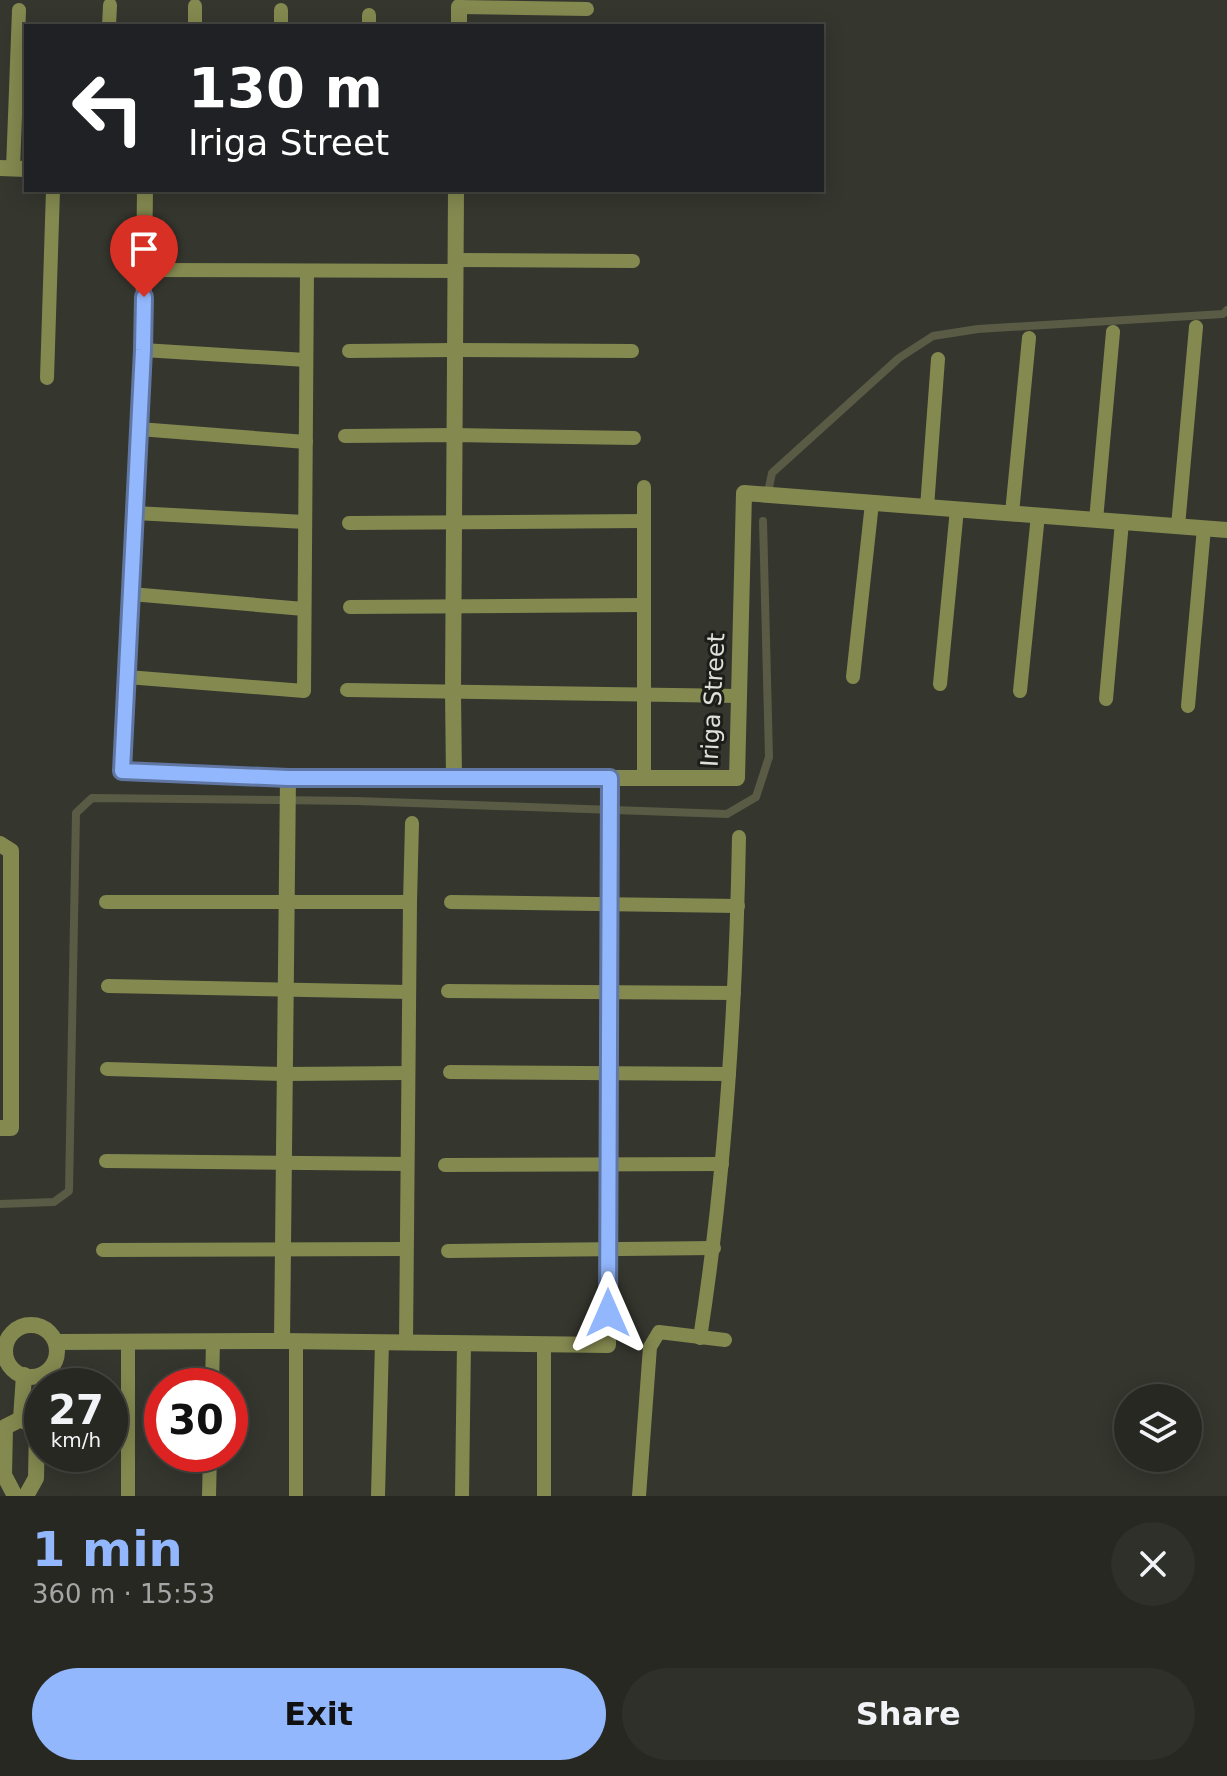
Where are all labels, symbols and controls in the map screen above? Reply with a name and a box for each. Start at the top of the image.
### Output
text: 130 m [188,55,383,120]
icon: left [56,56,160,160]
text: Iriga Street [188,122,389,163]
pin [110,215,178,297]
icon: arrive [122,227,166,271]
street label: Iriga Street [696,632,730,768]
position arrow [566,1271,650,1355]
speed limit sign: 30 [144,1368,248,1472]
map controls [1114,1384,1202,1472]
button: layers [1114,1384,1202,1472]
text: 27 [48,1387,104,1433]
text: km/h [51,1428,101,1452]
text: 1 min [32,1521,183,1577]
button: close [1111,1522,1195,1606]
text: 360 m · 15:53 [32,1579,215,1609]
button: Exit [32,1668,606,1760]
button: Share [622,1668,1195,1760]

